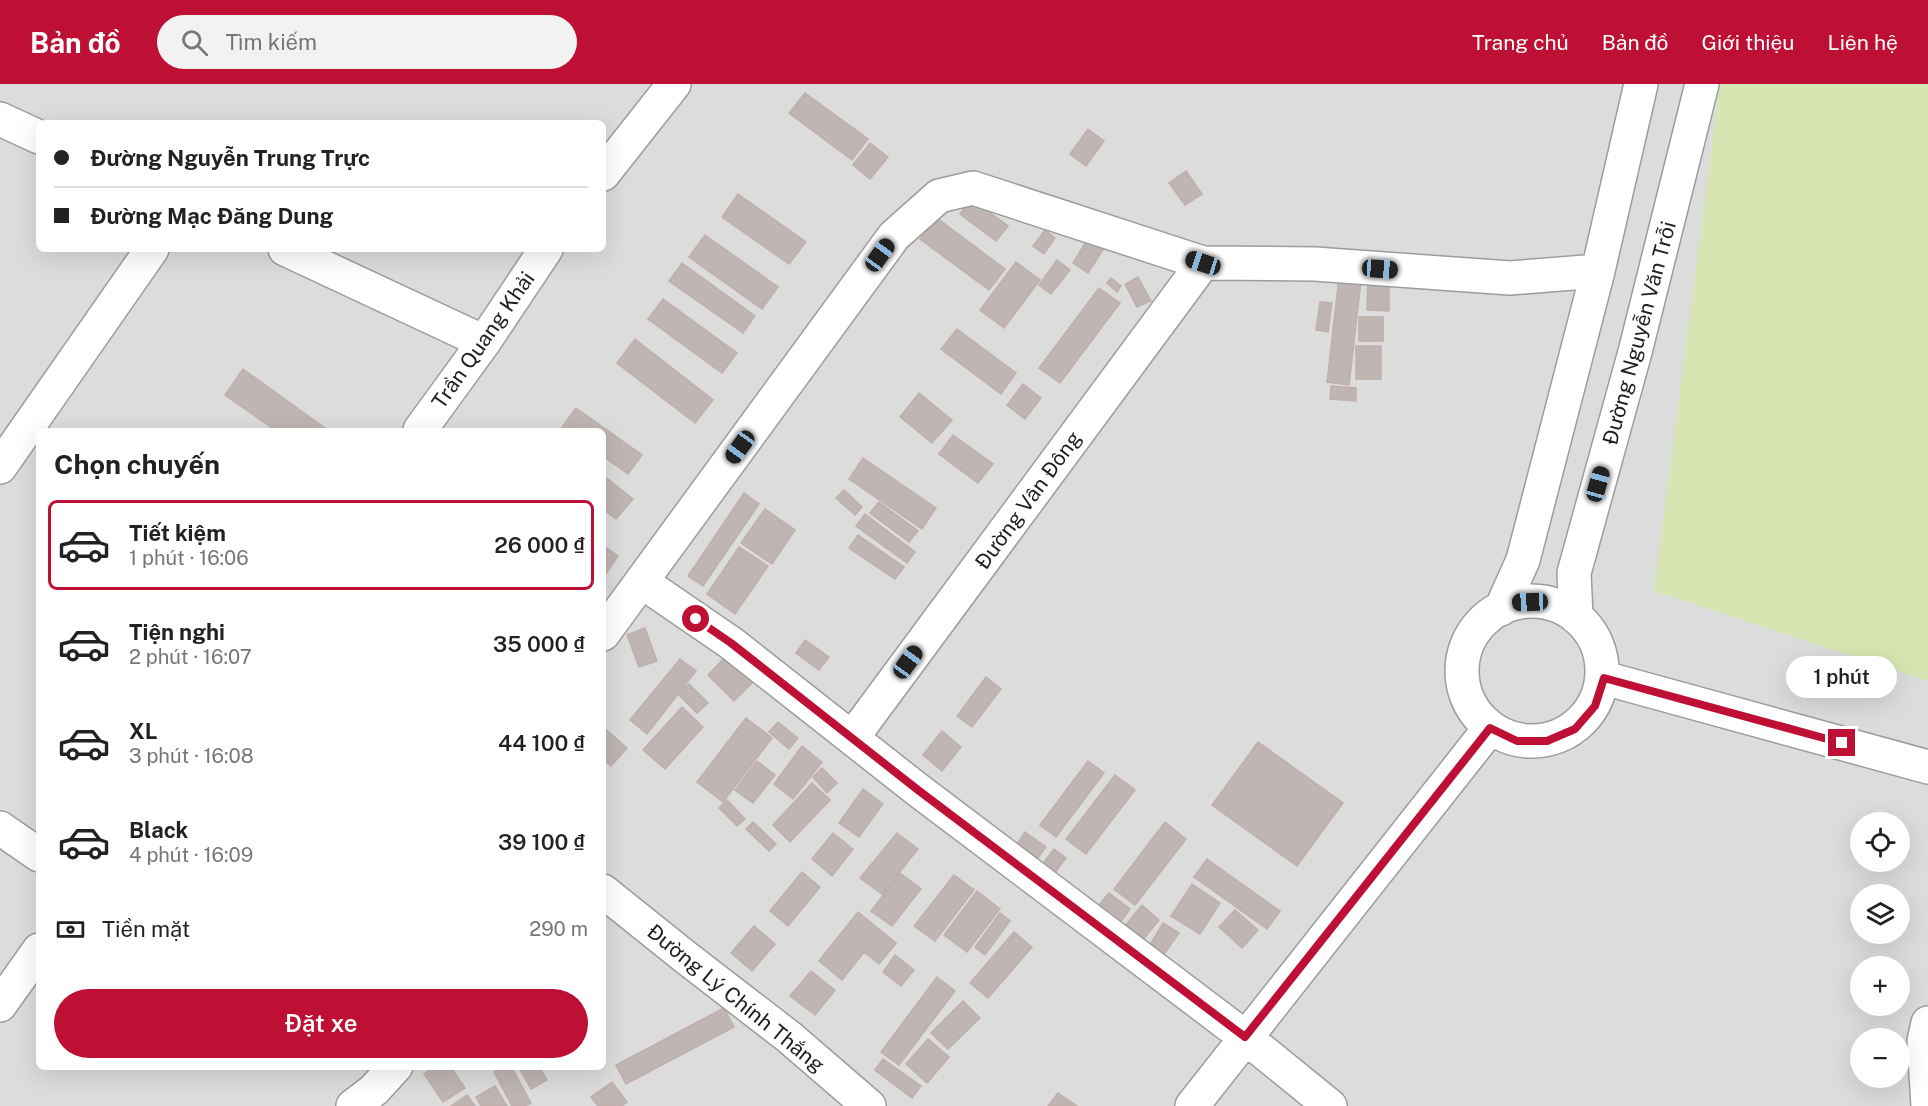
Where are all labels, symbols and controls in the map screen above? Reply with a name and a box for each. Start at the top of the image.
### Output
search box [157,15,577,69]
text: Bản đồ [30,26,121,59]
icon: search [178,26,211,59]
text: Tìm kiếm [226,29,317,55]
text: Trang chủ [1472,30,1569,55]
text: Bản đồ [1602,30,1669,55]
text: Giới thiệu [1702,30,1795,55]
text: Liên hệ [1828,30,1898,55]
text: Đường Nguyễn Trung Trực [90,145,370,171]
text: Đường Mạc Đăng Dung [90,203,333,229]
street label: Đường Nguyễn Văn Trỗi [1597,219,1681,447]
car [862,235,898,275]
car [1183,249,1223,277]
car [1361,259,1399,279]
street label: Trần Quang Khải [426,267,540,413]
street label: Đường Vân Đông [970,426,1086,574]
car [722,427,758,467]
text: Chọn chuyến [54,448,220,480]
car [1584,464,1612,504]
icon: car [57,518,111,572]
text: Tiết kiệm [129,520,226,546]
text: 26 000 ₫ [494,532,585,558]
text: 1 phút · 16:06 [129,546,249,570]
car [1512,592,1548,612]
route start [682,605,709,632]
icon: car [57,617,111,671]
text: Tiện nghi [129,619,225,645]
text: 35 000 ₫ [493,631,585,657]
car [890,642,926,682]
text: 2 phút · 16:07 [129,645,252,669]
callout: 1 phút [1786,656,1898,698]
text: 1 phút [1813,665,1870,689]
icon: car [57,716,111,770]
text: XL [129,718,157,744]
route end [1828,729,1855,756]
text: 44 100 ₫ [498,730,585,756]
text: 3 phút · 16:08 [129,744,254,768]
map controls [1850,812,1910,1088]
button: locate [1850,812,1910,872]
icon: car [57,815,111,869]
text: Black [129,817,188,843]
text: 39 100 ₫ [498,829,585,855]
text: 4 phút · 16:09 [129,843,253,867]
button: layers [1850,884,1910,944]
icon: cash [54,913,87,946]
text: Tiền mặt [102,916,190,942]
text: 290 m [529,917,588,941]
street label: Đường Lý Chính Thắng [642,919,830,1077]
button: + [1850,956,1910,1016]
button: Đặt xe [54,989,588,1058]
button: − [1850,1028,1910,1088]

